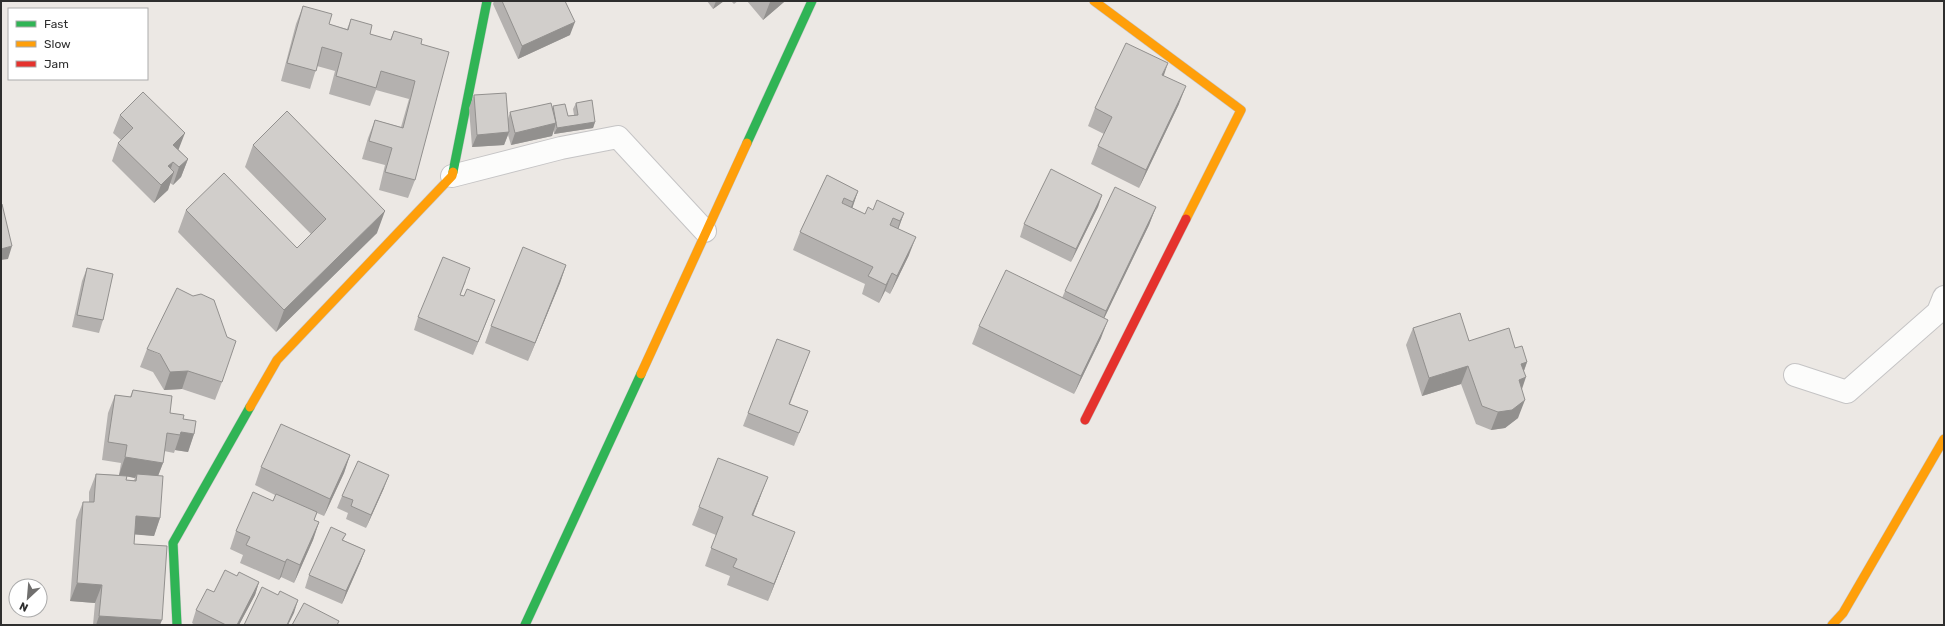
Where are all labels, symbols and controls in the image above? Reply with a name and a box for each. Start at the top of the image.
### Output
legend [8,8,148,80]
text: Fast [44,17,68,31]
text: Slow [44,37,71,51]
text: Jam [44,57,69,71]
north arrow [8,578,48,618]
text: N [17,599,30,614]

